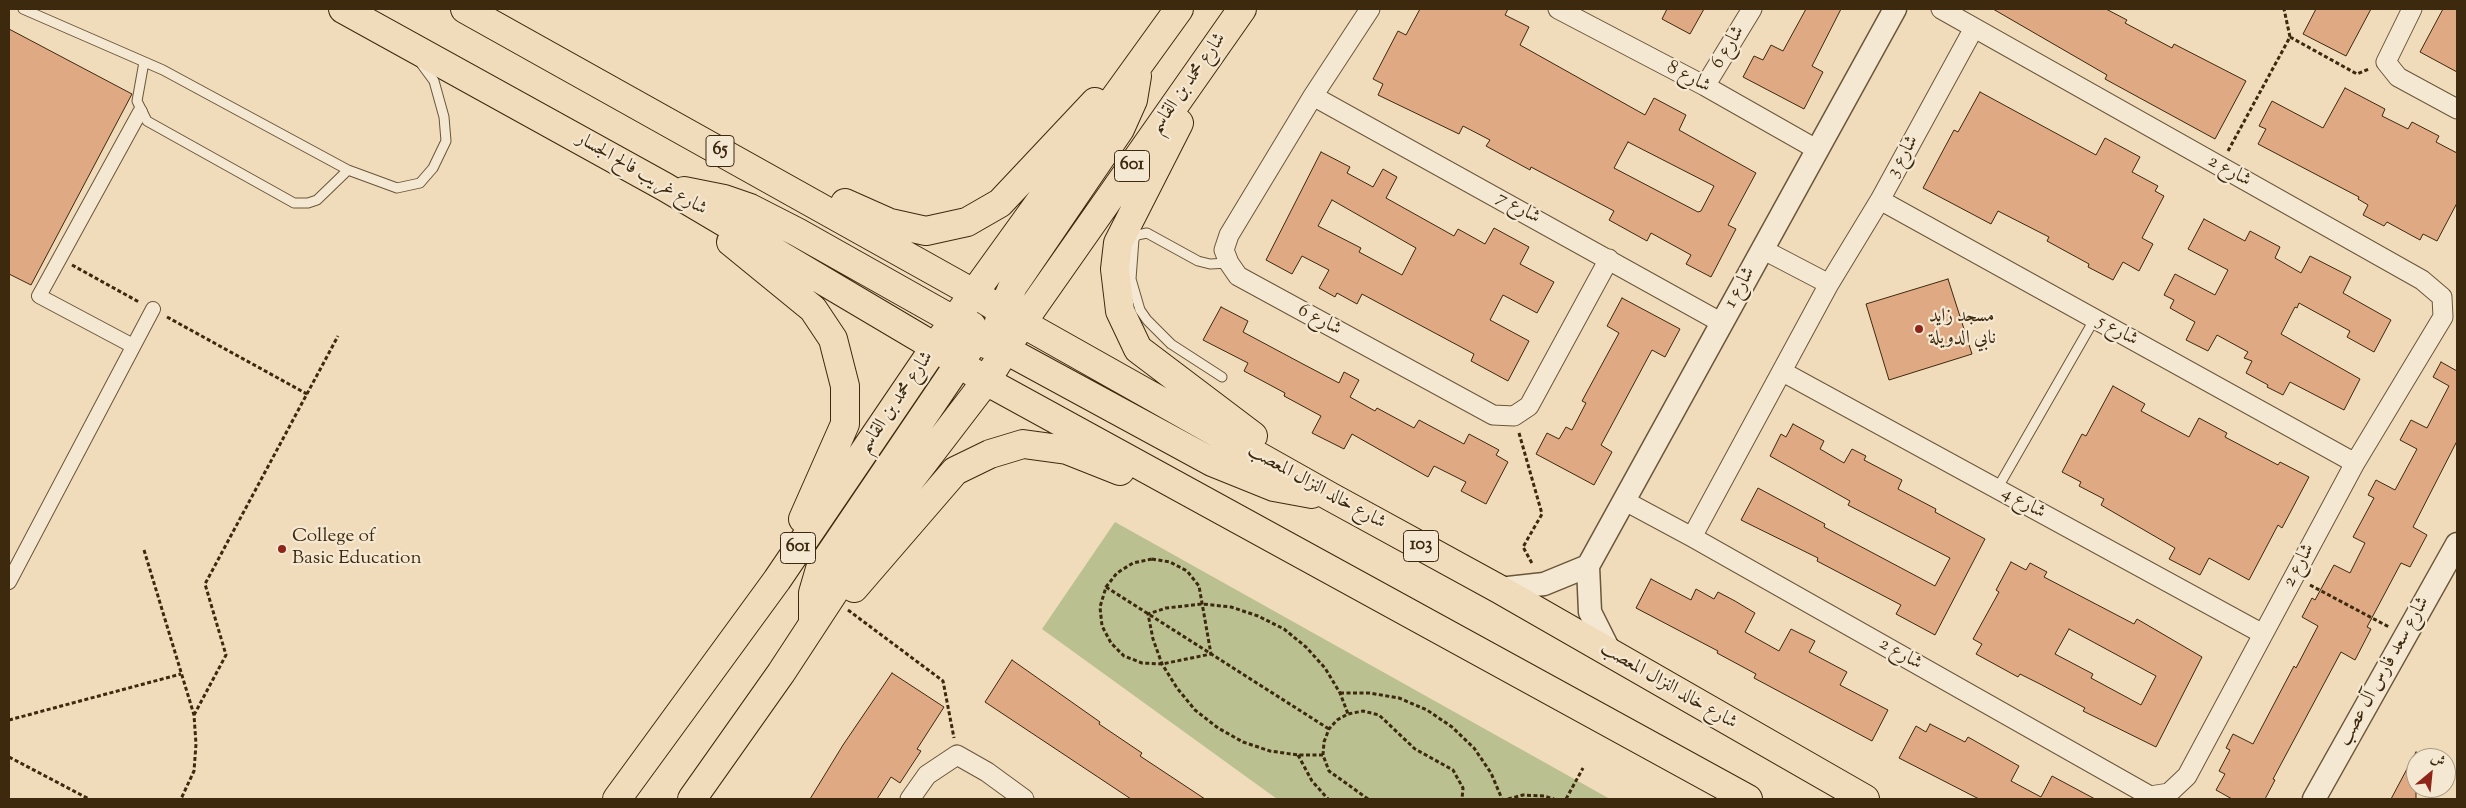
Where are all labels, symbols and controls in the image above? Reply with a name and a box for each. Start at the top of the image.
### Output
street label: شارع 6 [1707,22,1751,74]
street label: شارع محمد بن القاسم [1146,29,1232,139]
street label: شارع 8 [1662,57,1714,99]
street label: شارع غريب فالح الجسار [572,128,710,222]
street label: شارع 3 [1883,132,1925,182]
road number: 65 [706,136,734,166]
road number: 601 [1114,150,1150,182]
street label: شارع 2 [2203,151,2255,193]
street label: شارع 7 [1492,188,1544,230]
street label: شارع 1 [1720,263,1762,313]
street label: شارع 6 [1293,300,1345,342]
place label: مسجد زايد نابي الدويلة [1929,307,1996,351]
street label: شارع 5 [2092,311,2142,353]
marker: مسجد زايد نابي الدويلة [1913,323,1925,335]
street label: شارع محمد بن القاسم [854,348,940,458]
street label: شارع خالد النزال المعصب [1243,441,1389,535]
street label: شارع 4 [1997,483,2049,525]
place label: College of Basic Education [292,527,422,571]
road number: 103 [1404,530,1438,562]
road number: 601 [780,532,816,564]
street label: شارع 2 [2279,540,2321,592]
marker: College of Basic Education [276,543,288,555]
street label: شارع سعد فارس آل عصب [2334,593,2436,751]
street label: شارع 2 [1874,634,1926,676]
street label: شارع خالد النزال المعصب [1595,638,1741,736]
north arrow [2406,748,2456,798]
text: ش [2427,749,2448,773]

